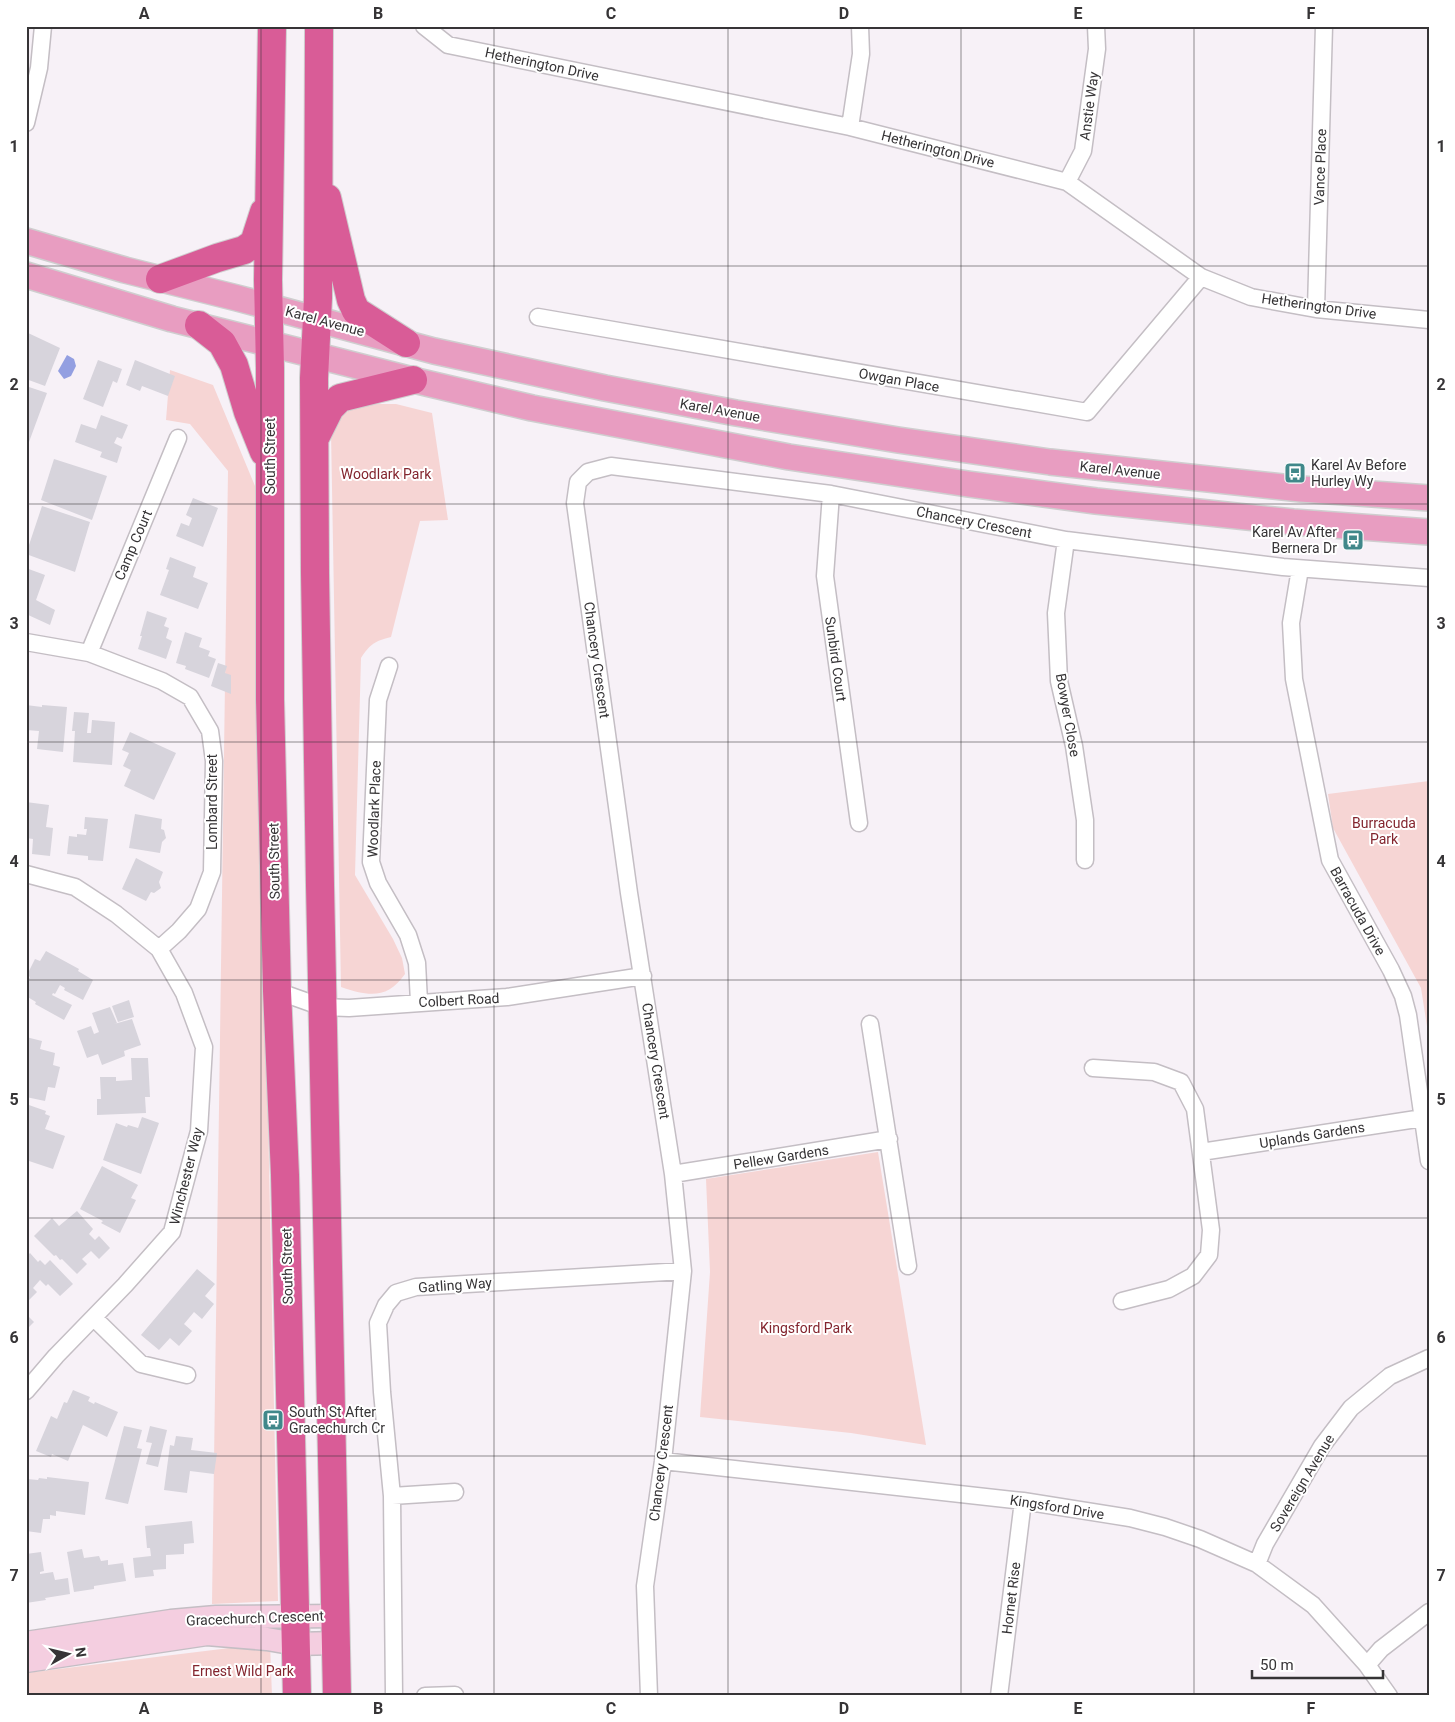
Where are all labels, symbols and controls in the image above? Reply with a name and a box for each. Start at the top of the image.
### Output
text: A [139,4,150,23]
text: B [373,4,383,23]
text: C [606,4,616,23]
text: D [839,4,849,23]
text: E [1074,4,1083,23]
text: F [1307,4,1316,23]
street label: Hetherington Drive [484,44,600,84]
street label: Anstie Way [1076,70,1102,141]
street label: Hetherington Drive [880,127,996,171]
street label: Vance Place [1311,128,1329,206]
text: 1 [9,137,19,156]
text: 1 [1436,137,1446,156]
street label: Hetherington Drive [1260,290,1378,322]
street label: Karel Avenue [284,303,366,339]
street label: Owgan Place [858,365,940,395]
text: 2 [9,375,19,394]
text: 2 [1436,375,1446,394]
street label: Karel Avenue [679,395,761,425]
street label: South Street [262,417,278,494]
place label: Karel Av Before Hurley Wy [1311,457,1406,489]
street label: Karel Avenue [1079,458,1161,482]
bus stop icon: Karel Av Before Hurley Wy [1283,461,1307,485]
park label: Woodlark Park [341,466,432,482]
street label: Chancery Crescent [915,503,1034,541]
street label: Camp Court [111,507,155,583]
place label: Karel Av After Bernera Dr [1252,524,1337,556]
bus stop icon: Karel Av After Bernera Dr [1341,528,1365,552]
street label: Chancery Crescent [581,601,613,720]
text: 3 [9,614,19,633]
text: 3 [1436,614,1446,633]
street label: Sunbird Court [822,616,850,703]
street label: Bowyer Close [1053,672,1083,758]
street label: Lombard Street [204,753,220,850]
street label: Woodlark Place [364,760,384,858]
park label: Burracuda Park [1352,815,1416,847]
street label: South Street [265,822,283,899]
text: 4 [9,852,19,871]
text: 4 [1436,852,1446,871]
street label: Barracuda Drive [1327,864,1389,958]
street label: Colbert Road [418,990,500,1010]
street label: Chancery Crescent [639,1002,673,1121]
text: 5 [9,1090,19,1109]
text: 5 [1436,1090,1446,1109]
street label: Uplands Gardens [1258,1119,1366,1151]
street label: Winchester Way [166,1125,206,1226]
street label: Pellew Gardens [732,1142,830,1172]
street label: South Street [278,1227,296,1304]
street label: Gatling Way [418,1274,493,1296]
park label: Kingsford Park [760,1320,853,1336]
text: 6 [9,1328,19,1347]
text: 6 [1436,1328,1446,1347]
street label: Chancery Crescent [646,1403,676,1522]
place label: South St After Gracechurch Cr [289,1404,385,1436]
bus stop icon: South St After Gracechurch Cr [261,1408,285,1432]
street label: Sovereign Avenue [1267,1431,1337,1535]
street label: Kingsford Drive [1009,1492,1105,1522]
street label: Hornet Rise [999,1561,1023,1635]
text: 7 [9,1566,19,1585]
text: 7 [1436,1566,1446,1585]
street label: Gracechurch Crescent [186,1608,325,1628]
north arrow [42,1630,92,1680]
text: N [72,1646,89,1658]
scale bar [1252,1647,1384,1679]
text: 50 m [1260,1656,1294,1674]
park label: Ernest Wild Park [192,1663,295,1679]
text: A [139,1699,150,1718]
text: B [373,1699,383,1718]
text: C [606,1699,616,1718]
text: D [839,1699,849,1718]
text: E [1074,1699,1083,1718]
text: F [1307,1699,1316,1718]

